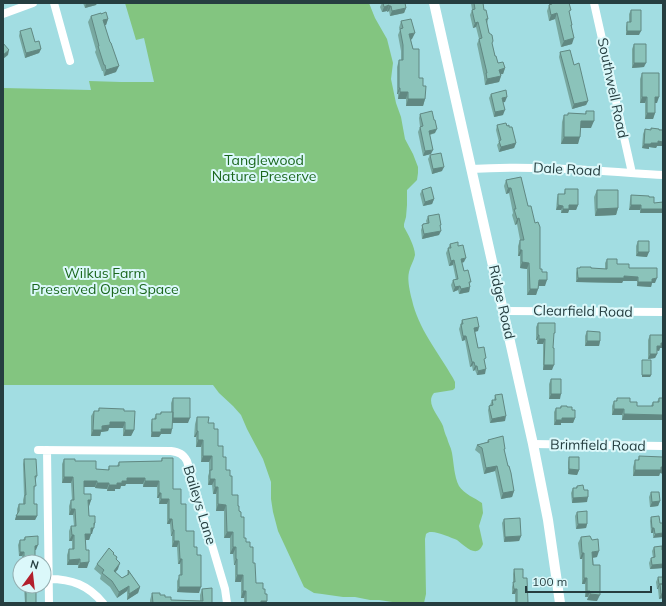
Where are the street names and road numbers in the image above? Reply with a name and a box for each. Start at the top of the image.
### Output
street label: Southwell Road [594,36,632,140]
street label: Dale Road [533,158,601,180]
street label: Ridge Road [485,263,519,341]
street label: Clearfield Road [533,301,633,321]
street label: Brimfield Road [550,435,646,455]
street label: Baileys Lane [179,463,221,547]

